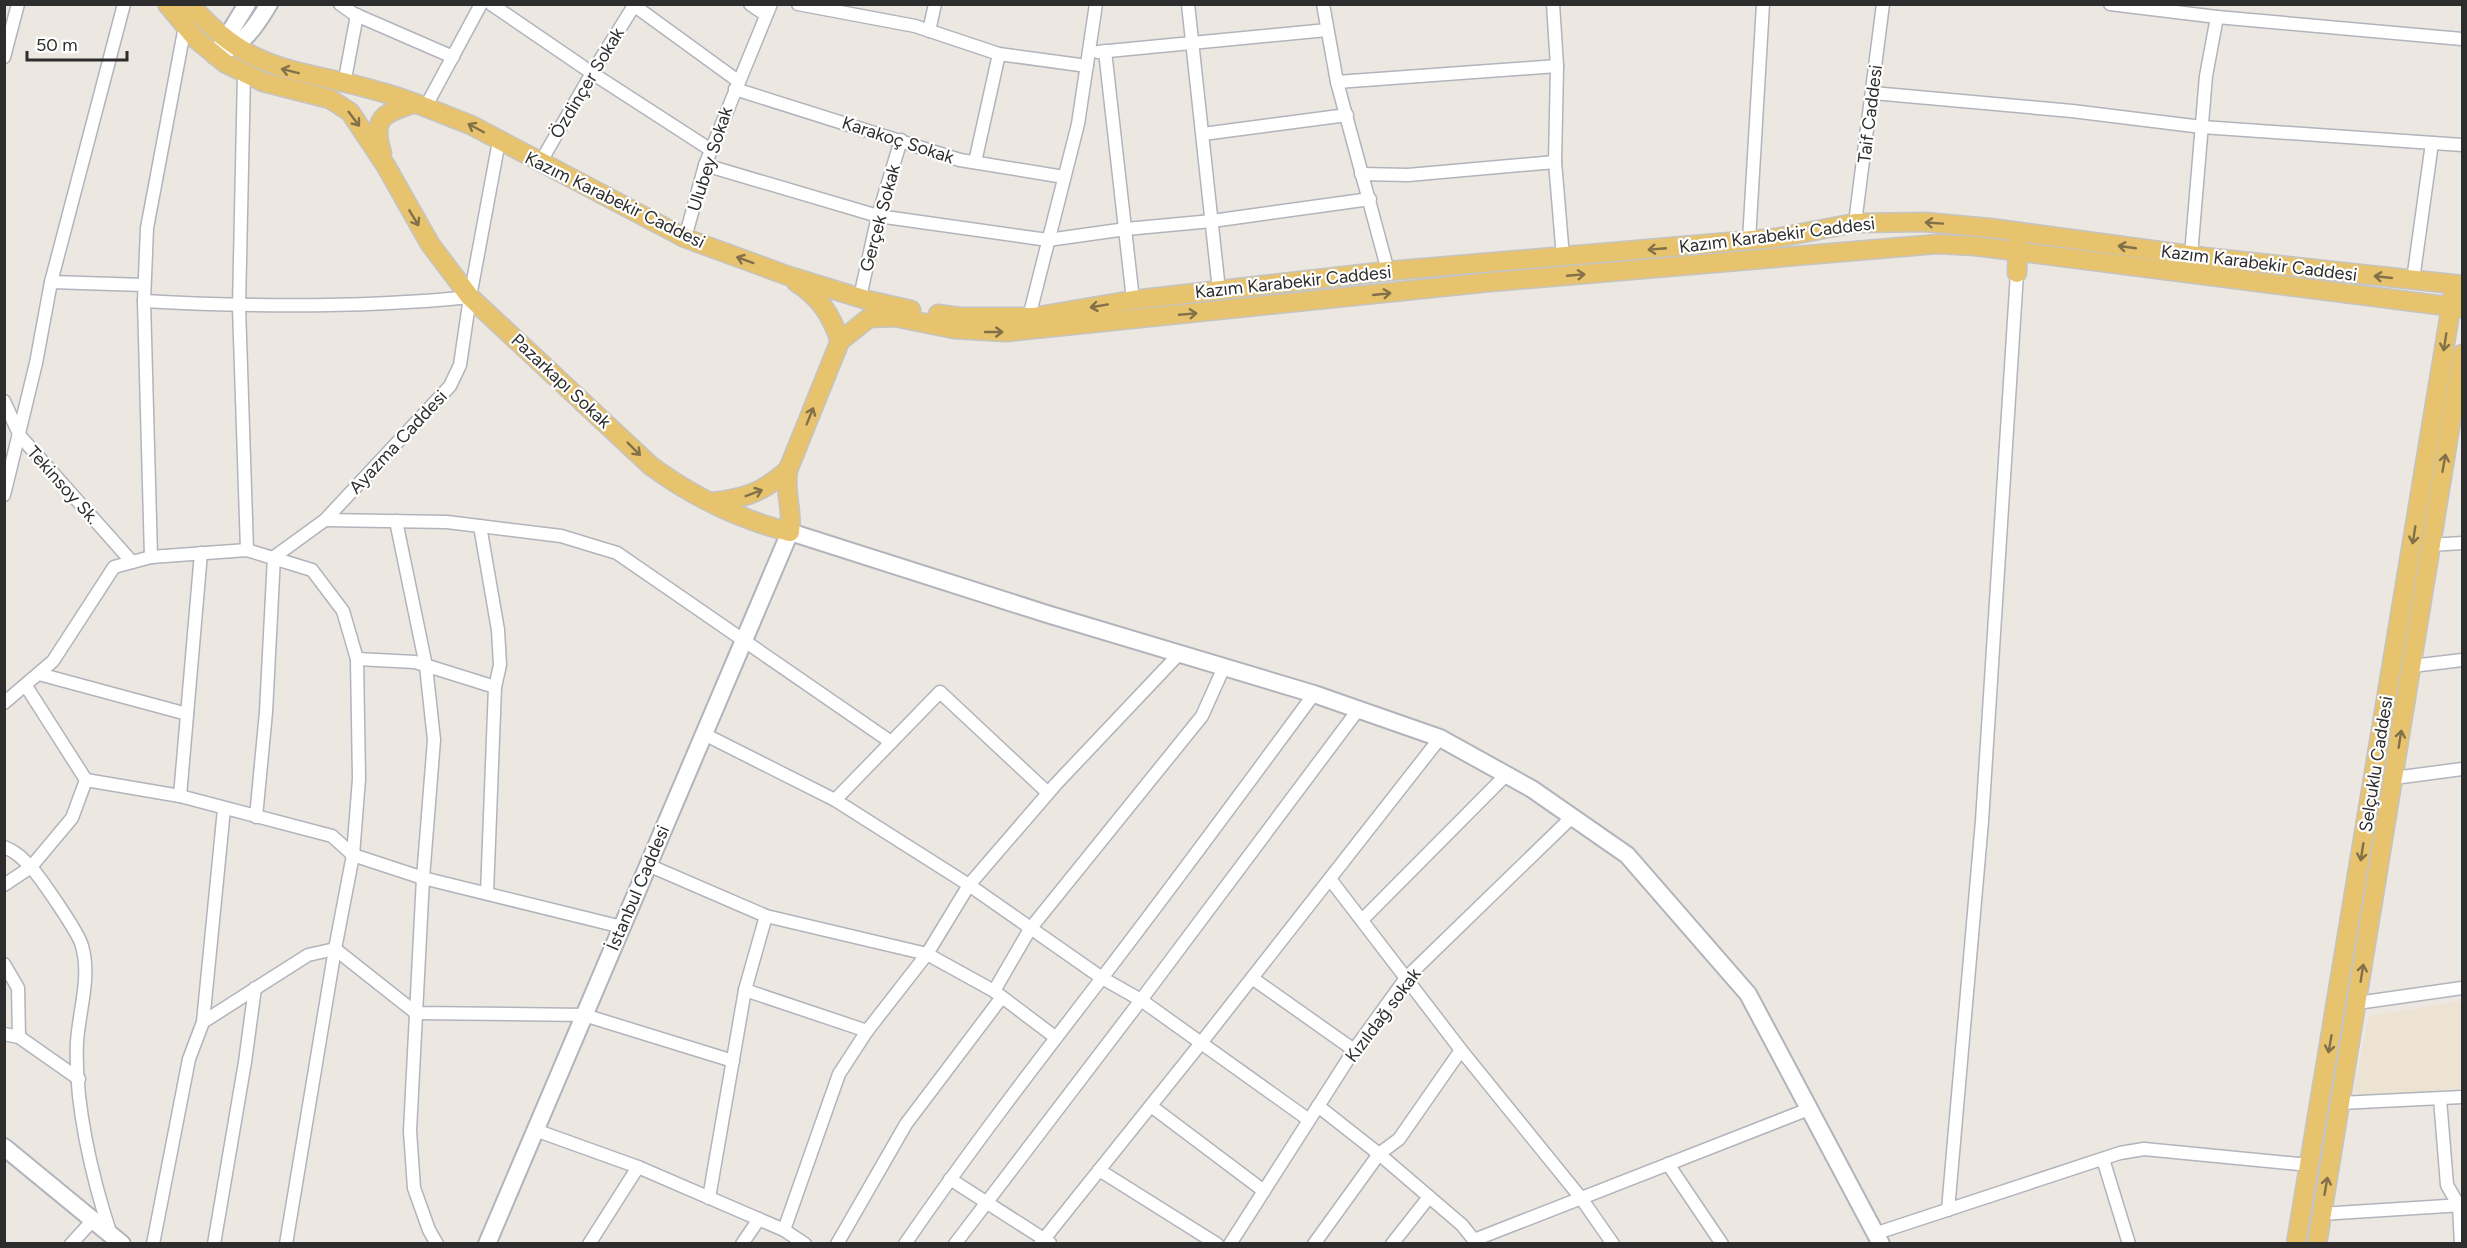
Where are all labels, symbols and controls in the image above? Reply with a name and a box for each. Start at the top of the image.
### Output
street label: Özdinçer Sokak [545,23,629,142]
scale bar [27,24,128,62]
text: 50 m [36,34,78,56]
one-way arrow [281,64,300,76]
street label: Taif Caddesi [1853,64,1887,164]
street label: Ulubey Sokak [683,104,737,214]
one-way arrow [348,111,360,127]
street label: Karakoç Sokak [839,112,957,169]
one-way arrow [468,122,485,134]
street label: Kazım Karabekir Caddesi [521,147,709,253]
street label: Gerçek Sokak [855,162,905,274]
one-way arrow [408,209,420,226]
street label: Kazım Karabekir Caddesi [1678,212,1876,258]
one-way arrow [1924,217,1944,228]
street label: Kazım Karabekir Caddesi [2160,240,2358,286]
one-way arrow [2118,241,2138,252]
one-way arrow [1647,244,1667,255]
one-way arrow [736,253,755,264]
street label: Kazım Karabekir Caddesi [1194,261,1392,303]
one-way arrow [1566,269,1586,280]
one-way arrow [2374,271,2394,282]
one-way arrow [1372,288,1392,299]
one-way arrow [1089,300,1109,311]
one-way arrow [1178,308,1198,319]
one-way arrow [984,326,1004,338]
street label: Pazarkapı Sokak [507,329,616,433]
one-way arrow [2440,332,2451,352]
street label: Ayazma Caddesi [344,386,452,498]
one-way arrow [805,407,816,425]
street label: Tekinsoy Sk. [22,441,104,529]
one-way arrow [627,442,642,456]
one-way arrow [2439,454,2450,474]
one-way arrow [744,487,762,498]
one-way arrow [2408,525,2419,544]
street label: Selçuklu Caddesi [2354,694,2398,834]
one-way arrow [2395,729,2406,749]
street label: İstanbul Caddesi [602,822,674,954]
one-way arrow [2356,841,2367,861]
street label: Kızıldağ sokak [1340,963,1426,1066]
one-way arrow [2356,963,2367,983]
one-way arrow [2324,1034,2335,1053]
one-way arrow [2321,1176,2332,1196]

